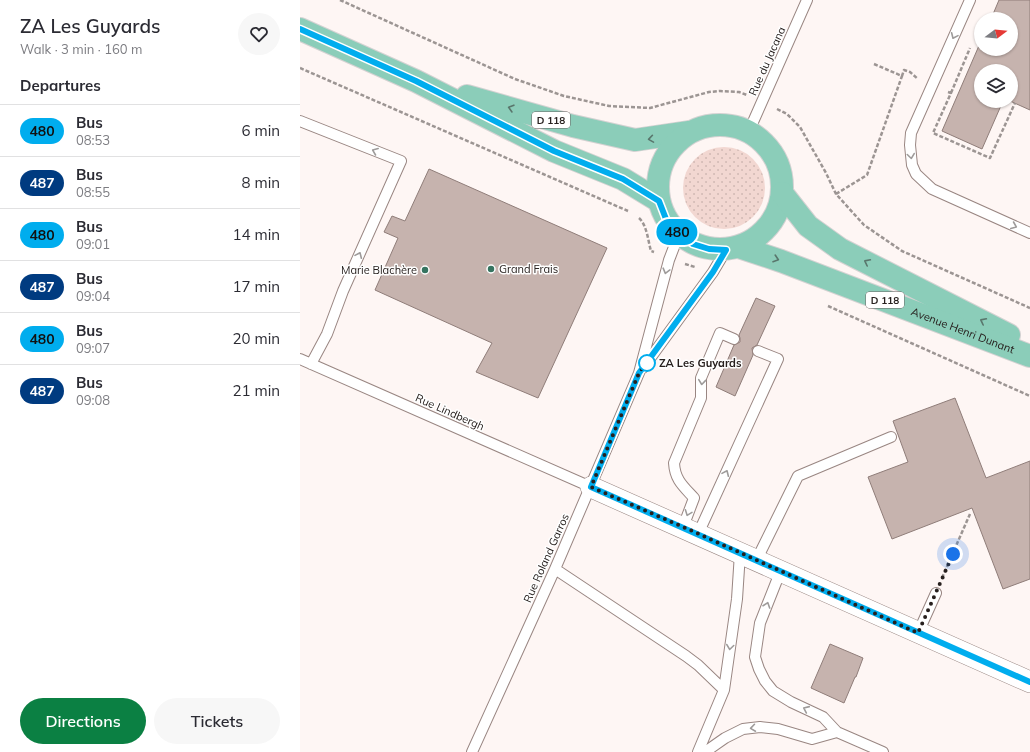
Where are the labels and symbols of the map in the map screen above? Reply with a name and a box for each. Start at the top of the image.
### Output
north arrow [974,12,1018,56]
street label: Rue du Jacana [746,24,788,98]
one-way arrow [951,31,959,39]
one-way arrow [508,104,515,113]
road number: D 118 [532,112,570,128]
one-way arrow [648,134,654,142]
one-way arrow [372,148,380,156]
one-way arrow [906,153,915,160]
line badge: 480 [654,219,700,245]
one-way arrow [1009,221,1017,229]
one-way arrow [354,251,362,259]
one-way arrow [772,254,779,263]
one-way arrow [864,260,871,267]
place label: Grand Frais [499,262,558,276]
place label: Marie Blachère [341,263,417,277]
marker: Grand Frais [486,264,496,274]
marker: Marie Blachère [420,265,430,275]
one-way arrow [662,267,671,274]
road number: D 118 [866,292,904,308]
street label: Avenue Henri Dunant [909,304,1017,357]
one-way arrow [980,318,987,326]
marker: ZA Les Guyards [638,354,656,372]
place label: ZA Les Guyards [659,356,742,370]
one-way arrow [698,379,707,385]
street label: Rue Lindbergh [413,391,487,433]
one-way arrow [721,470,729,477]
one-way arrow [684,509,693,516]
street label: Rue Roland Garros [520,511,572,605]
your location [943,544,963,564]
one-way arrow [762,602,770,609]
one-way arrow [726,644,735,650]
one-way arrow [803,706,810,714]
one-way arrow [749,723,756,732]

